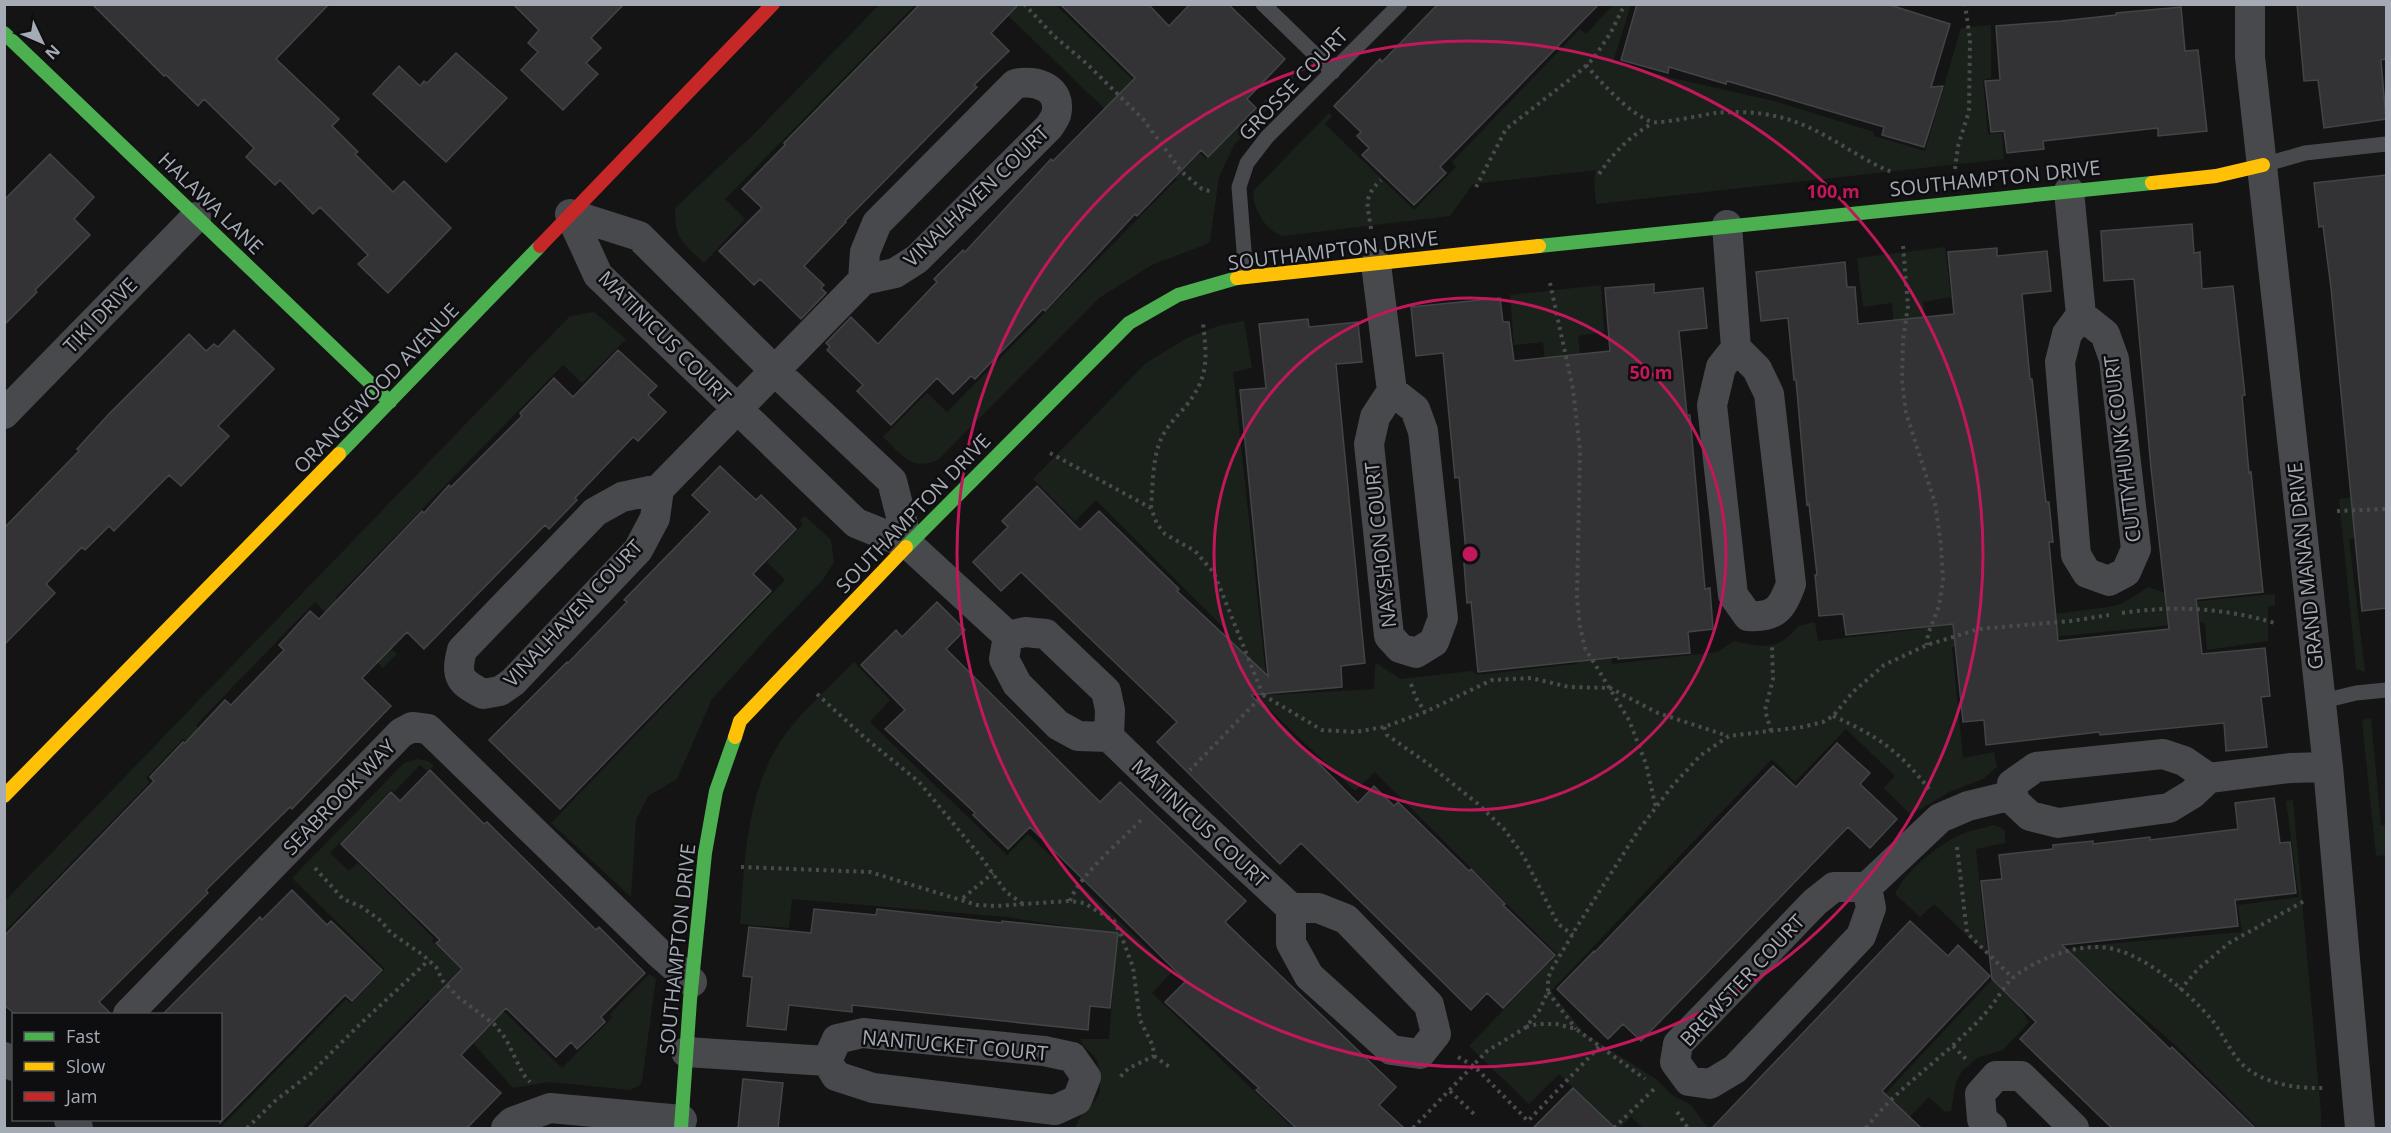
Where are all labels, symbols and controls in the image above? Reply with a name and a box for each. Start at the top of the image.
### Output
north arrow [12,12,72,72]
street label: GROSSE COURT [1232,22,1354,146]
text: N [40,40,65,65]
street label: VINALHAVEN COURT [897,119,1055,273]
street label: HALAWA LANE [153,146,269,260]
street label: SOUTHAMPTON DRIVE [1888,154,2102,202]
text: 100 m [1806,179,1860,203]
street label: SOUTHAMPTON DRIVE [1226,224,1440,276]
street label: MATINICUS COURT [593,265,737,409]
street label: TIKI DRIVE [57,271,143,359]
street label: ORANGEWOOD AVENUE [287,297,465,479]
street label: CUTTYHUNK COURT [2097,354,2147,544]
text: 50 m [1630,360,1672,384]
street label: SOUTHAMPTON DRIVE [830,427,996,599]
street label: NAYSHON COURT [1358,461,1402,629]
street label: GRAND MANAN DRIVE [2281,461,2329,671]
street label: VINALHAVEN COURT [498,533,648,693]
centre of rings [1460,544,1480,564]
street label: SEABROOK WAY [277,733,402,861]
street label: MATINICUS COURT [1126,753,1274,893]
street label: SOUTHAMPTON DRIVE [653,842,701,1056]
street label: BREWSTER COURT [1674,908,1810,1052]
legend [12,1013,222,1121]
street label: NANTUCKET COURT [861,1023,1049,1067]
text: Fast [66,1024,100,1048]
text: Slow [66,1054,105,1078]
text: Jam [64,1084,98,1108]

